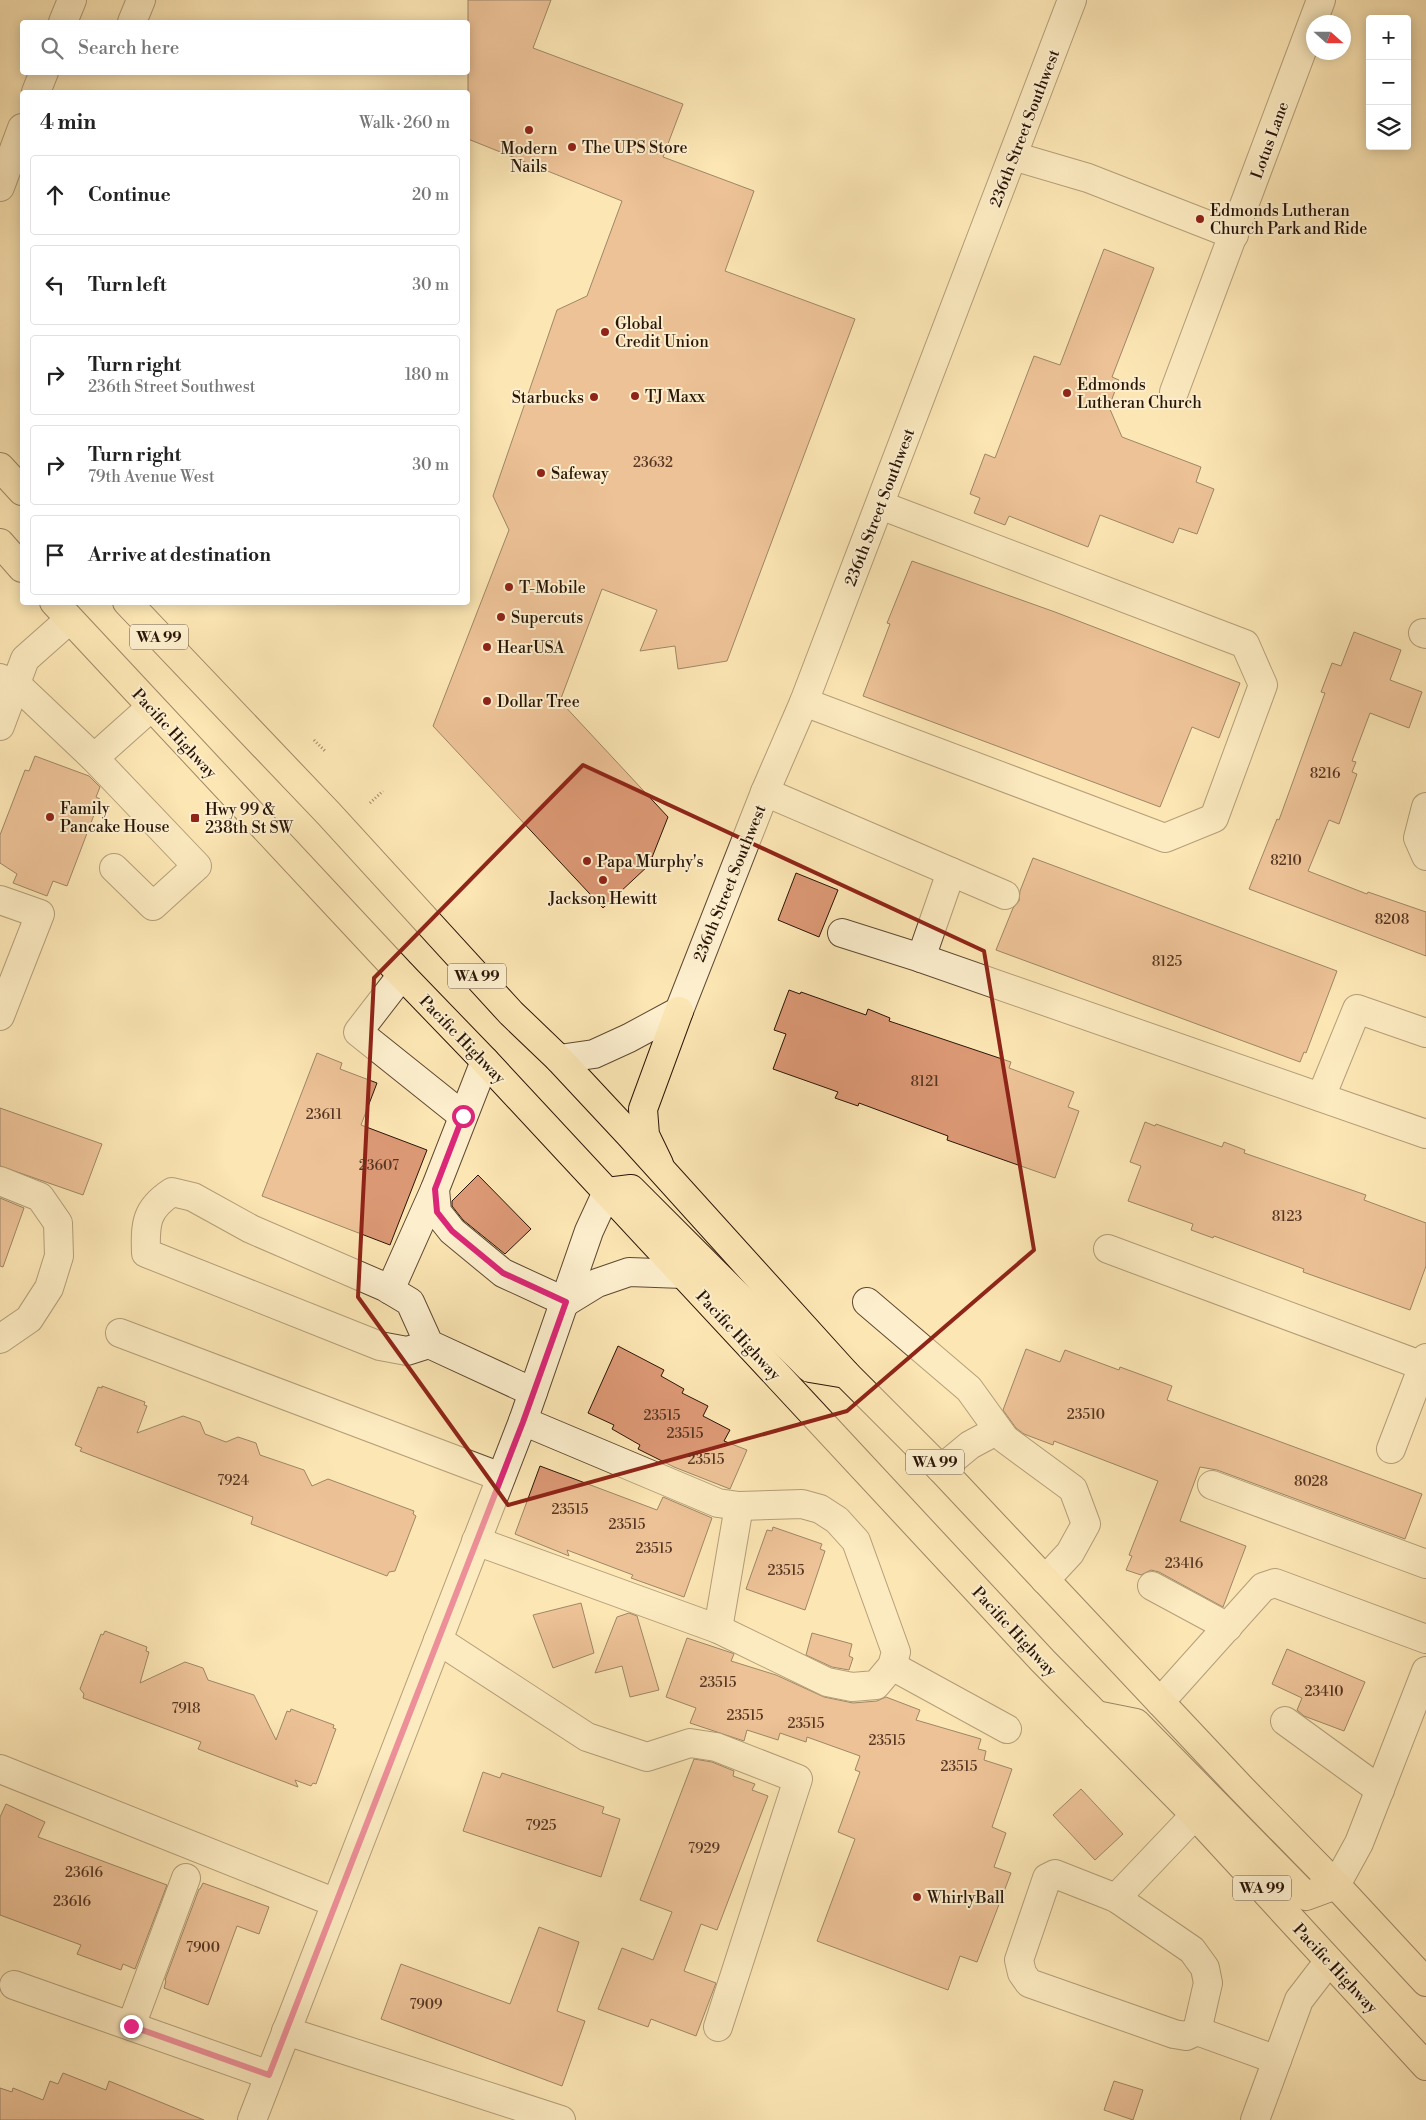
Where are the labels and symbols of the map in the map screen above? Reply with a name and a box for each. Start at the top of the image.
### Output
north arrow [1306,15,1351,60]
street label: 236th Street Southwest [986,46,1064,210]
street label: Lotus Lane [1247,99,1293,182]
marker: Modern Nails [523,124,535,136]
place label: The UPS Store [582,138,688,158]
place label: Modern Nails [500,139,558,177]
marker: The UPS Store [566,141,578,153]
place label: Edmonds Lutheran Church Park and Ride [1210,201,1367,239]
marker: Edmonds Lutheran Church Park and Ride [1194,213,1206,225]
place label: Global Credit Union [615,314,709,352]
marker: Global Credit Union [599,326,611,338]
place label: Edmonds Lutheran Church [1077,375,1202,413]
place label: TJ Maxx [645,387,706,407]
marker: Edmonds Lutheran Church [1061,387,1073,399]
place label: Starbucks [512,388,584,408]
marker: TJ Maxx [629,390,641,402]
marker: Starbucks [588,391,600,403]
street label: 236th Street Southwest [841,425,919,589]
house number: 23632 [633,454,673,472]
place label: Safeway [551,464,609,484]
marker: Safeway [535,467,547,479]
place label: T-Mobile [519,578,586,598]
marker: T-Mobile [503,581,515,593]
place label: Supercuts [511,608,583,628]
marker: Supercuts [495,611,507,623]
road number: WA 99 [130,624,188,650]
place label: HearUSA [497,638,565,658]
marker: HearUSA [481,641,493,653]
street label: Pacific Highway [128,685,221,783]
place label: Dollar Tree [497,692,580,712]
marker: Dollar Tree [481,695,493,707]
house number: 8216 [1310,765,1341,783]
place label: Family Pancake House [60,799,170,837]
place label: Hwy 99 & 238th St SW [205,800,293,838]
street label: 236th Street Southwest [689,802,771,965]
marker: Family Pancake House [44,811,56,823]
marker: Hwy 99 & 238th St SW [189,812,201,824]
place label: Papa Murphy's [597,852,704,872]
house number: 8210 [1270,852,1302,870]
marker: Papa Murphy's [581,855,593,867]
marker: Jackson Hewitt [597,874,609,886]
place label: Jackson Hewitt [547,889,658,909]
house number: 8208 [1375,911,1409,929]
house number: 8125 [1152,953,1182,971]
road number: WA 99 [448,964,506,988]
street label: Pacific Highway [415,991,510,1088]
house number: 8121 [911,1073,939,1091]
route start [452,1105,475,1128]
house number: 23611 [306,1106,342,1124]
house number: 23607 [359,1157,399,1175]
house number: 8123 [1272,1208,1302,1226]
street label: Pacific Highway [692,1287,785,1385]
house number: 23510 [1067,1406,1105,1424]
house number: 23515 [643,1407,681,1425]
house number: 23515 [666,1425,704,1443]
road number: WA 99 [906,1450,964,1474]
house number: 23515 [687,1451,725,1469]
house number: 7924 [217,1472,249,1490]
house number: 8028 [1294,1473,1328,1491]
house number: 23515 [551,1501,589,1519]
house number: 23515 [608,1516,646,1534]
house number: 23515 [635,1540,673,1558]
house number: 23416 [1165,1555,1204,1573]
house number: 23515 [767,1562,805,1580]
street label: Pacific Highway [968,1583,1061,1681]
house number: 23515 [699,1674,737,1692]
house number: 23410 [1304,1683,1344,1701]
house number: 7918 [171,1700,201,1718]
house number: 23515 [726,1707,764,1725]
house number: 23515 [787,1715,825,1733]
house number: 23515 [868,1732,906,1750]
house number: 23515 [940,1758,978,1776]
house number: 7925 [525,1817,557,1835]
house number: 7929 [688,1840,720,1858]
house number: 23616 [65,1864,103,1882]
road number: WA 99 [1233,1876,1291,1900]
place label: WhirlyBall [926,1888,1005,1908]
marker: WhirlyBall [911,1891,923,1903]
house number: 23616 [53,1893,91,1911]
street label: Pacific Highway [1289,1920,1382,2018]
house number: 7900 [186,1939,220,1957]
house number: 7909 [409,1996,443,2014]
route end [120,2015,143,2038]

